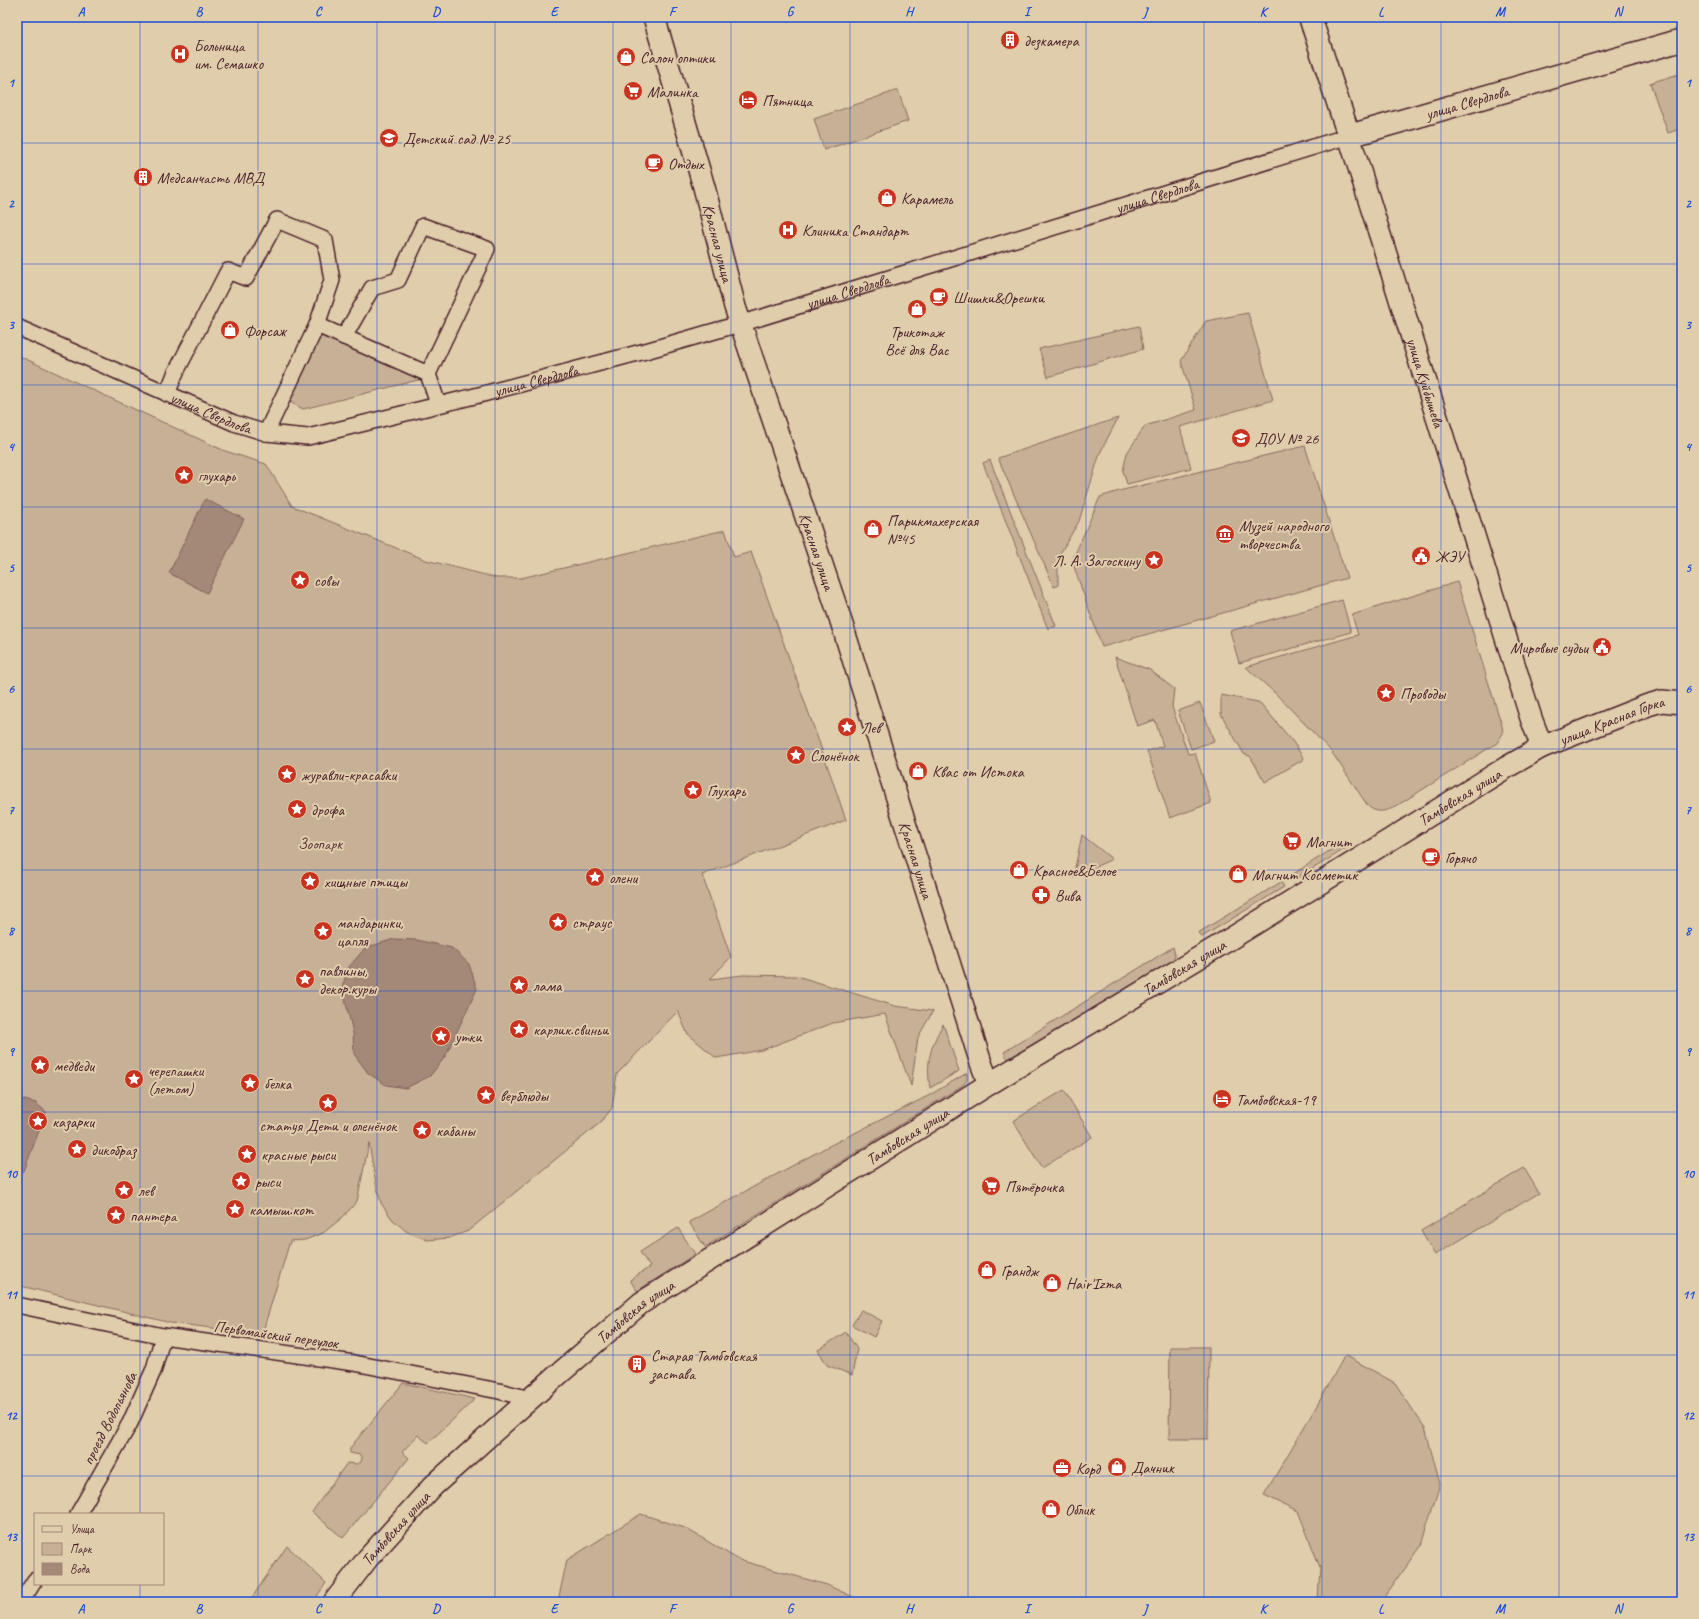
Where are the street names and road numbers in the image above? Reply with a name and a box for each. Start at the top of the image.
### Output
street label: улица Свердлова [1422,81,1513,125]
street label: улица Свердлова [1112,174,1203,219]
street label: Красная улица [698,202,738,286]
street label: улица Свердлова [803,269,893,314]
street label: улица Куйбышева [1401,334,1449,431]
street label: улица Свердлова [491,360,582,402]
street label: улица Свердлова [166,387,255,439]
street label: Красная улица [794,511,839,594]
street label: улица Красная Горка [1556,692,1668,751]
street label: Тамбовская улица [1415,764,1506,831]
street label: Красная улица [894,819,938,903]
street label: Тамбовская улица [1139,934,1230,1001]
street label: Тамбовская улица [863,1102,953,1170]
street label: Тамбовская улица [592,1275,679,1348]
street label: Первомайский переулок [213,1316,341,1354]
street label: проезд Водопьянова [78,1368,142,1468]
street label: Тамбовская улица [357,1486,435,1570]

